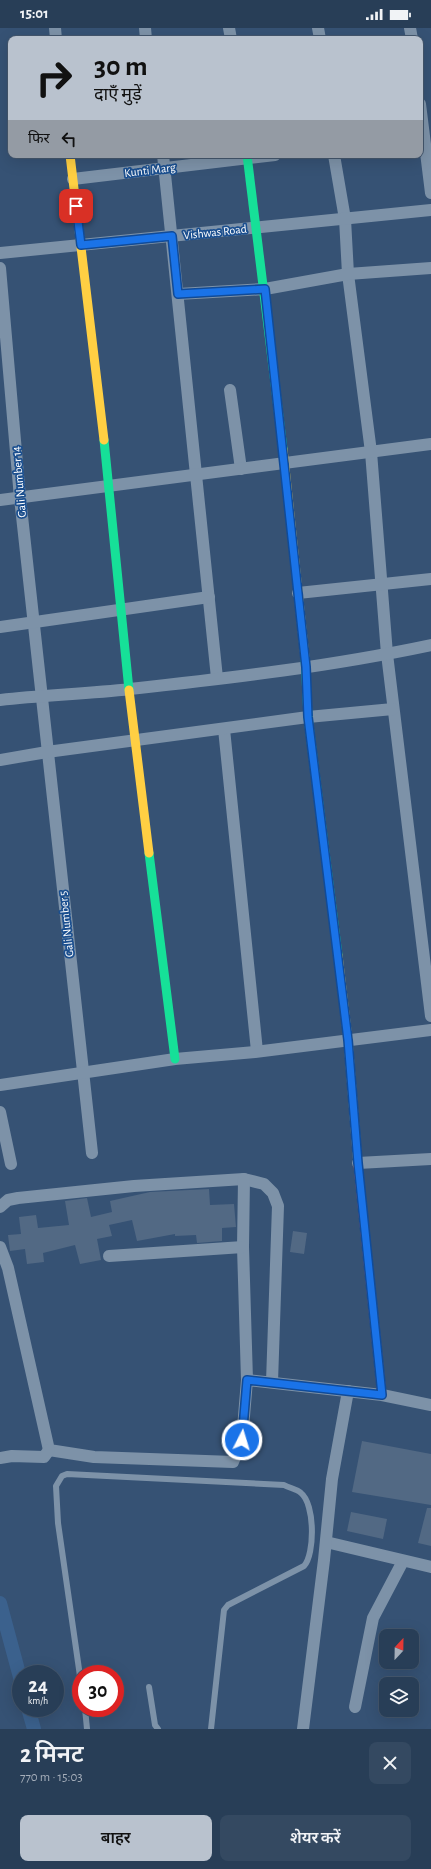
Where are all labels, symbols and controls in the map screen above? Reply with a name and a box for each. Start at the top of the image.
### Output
text: 15:01 [20,6,49,21]
icon: right [28,52,80,104]
text: 30 m [94,53,147,81]
text: दाएँ मुड़ें [94,86,142,104]
icon: left [58,128,80,150]
text: फिर [28,131,50,146]
street label: Kunti Marg [124,161,177,179]
pin [59,189,93,223]
icon: arrive [65,195,87,217]
street label: Vishwas Road [183,223,247,241]
street label: Gali Number 14 [10,446,28,518]
street label: Gali Number 5 [57,890,75,958]
position arrow [221,1419,263,1461]
north arrow [379,1629,419,1669]
map controls [379,1629,419,1717]
speed limit sign: 30 [72,1665,124,1717]
text: 24 [28,1676,48,1696]
button: layers [379,1677,419,1717]
text: km/h [28,1696,48,1706]
button: close [369,1742,411,1784]
text: 2 मिनट [20,1743,84,1767]
text: 770 m · 15:03 [20,1771,83,1784]
button: बाहर [20,1815,212,1861]
button: शेयर करें [220,1815,411,1861]

